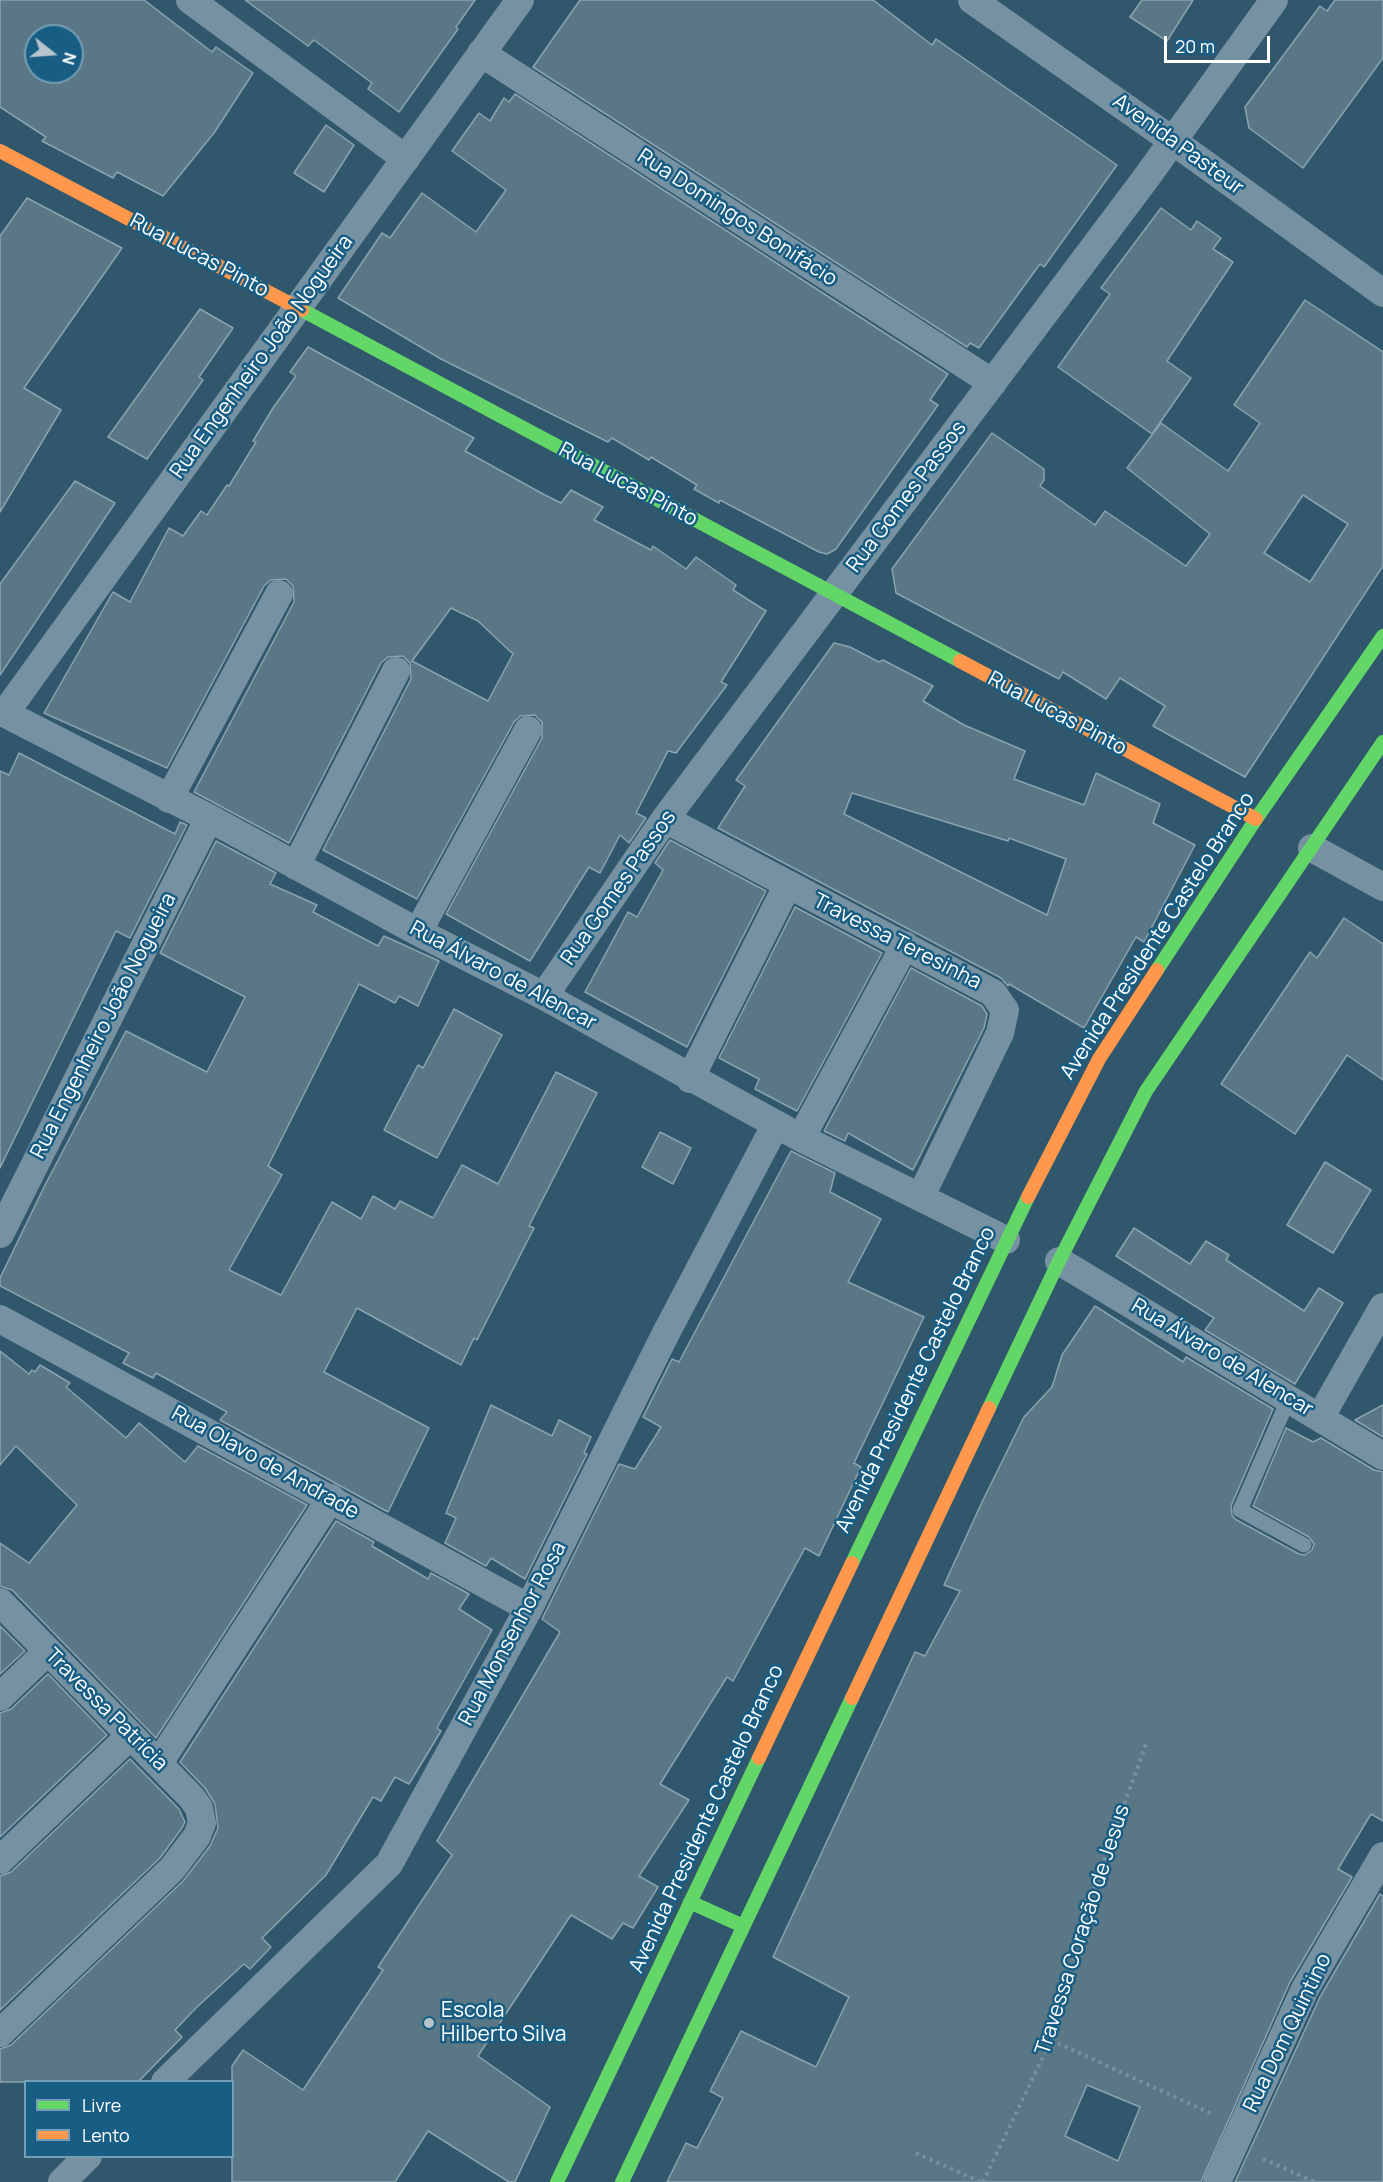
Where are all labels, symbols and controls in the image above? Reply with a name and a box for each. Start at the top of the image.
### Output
north arrow [24,24,84,84]
scale bar [1167,24,1274,62]
text: 20 m [1175,34,1215,58]
text: N [57,50,82,67]
street label: Avenida Pasteur [1108,89,1248,201]
street label: Rua Domingos Bonifácio [632,144,842,292]
street label: Rua Lucas Pinto [125,209,273,303]
street label: Rua Engenheiro João Nogueira [165,230,359,484]
street label: Rua Gomes Passos [842,416,972,578]
street label: Rua Lucas Pinto [554,438,702,532]
street label: Rua Lucas Pinto [983,667,1131,761]
street label: Avenida Presidente Castelo Branco [1056,788,1260,1084]
street label: Rua Gomes Passos [556,806,682,970]
street label: Rua Engenheiro João Nogueira [26,889,182,1163]
street label: Travessa Teresinha [809,889,985,995]
street label: Rua Álvaro de Alencar [405,916,601,1036]
street label: Avenida Presidente Castelo Branco [831,1223,1001,1537]
street label: Rua Álvaro de Alencar [1126,1294,1318,1422]
street label: Rua Olavo de Andrade [167,1401,363,1525]
street label: Rua Monsenhor Rosa [454,1538,572,1730]
street label: Travessa Patrícia [39,1643,173,1777]
street label: Avenida Presidente Castelo Branco [624,1661,790,1977]
street label: Travessa Coração de Jesus [1031,1802,1135,2058]
street label: Rua Dom Quintino [1239,1950,1337,2116]
place label: Escola Hilberto Silva [441,1998,567,2048]
marker: Escola Hilberto Silva [422,2016,436,2030]
legend [24,2080,234,2158]
text: Livre [82,2093,121,2117]
text: Lento [82,2123,130,2147]

